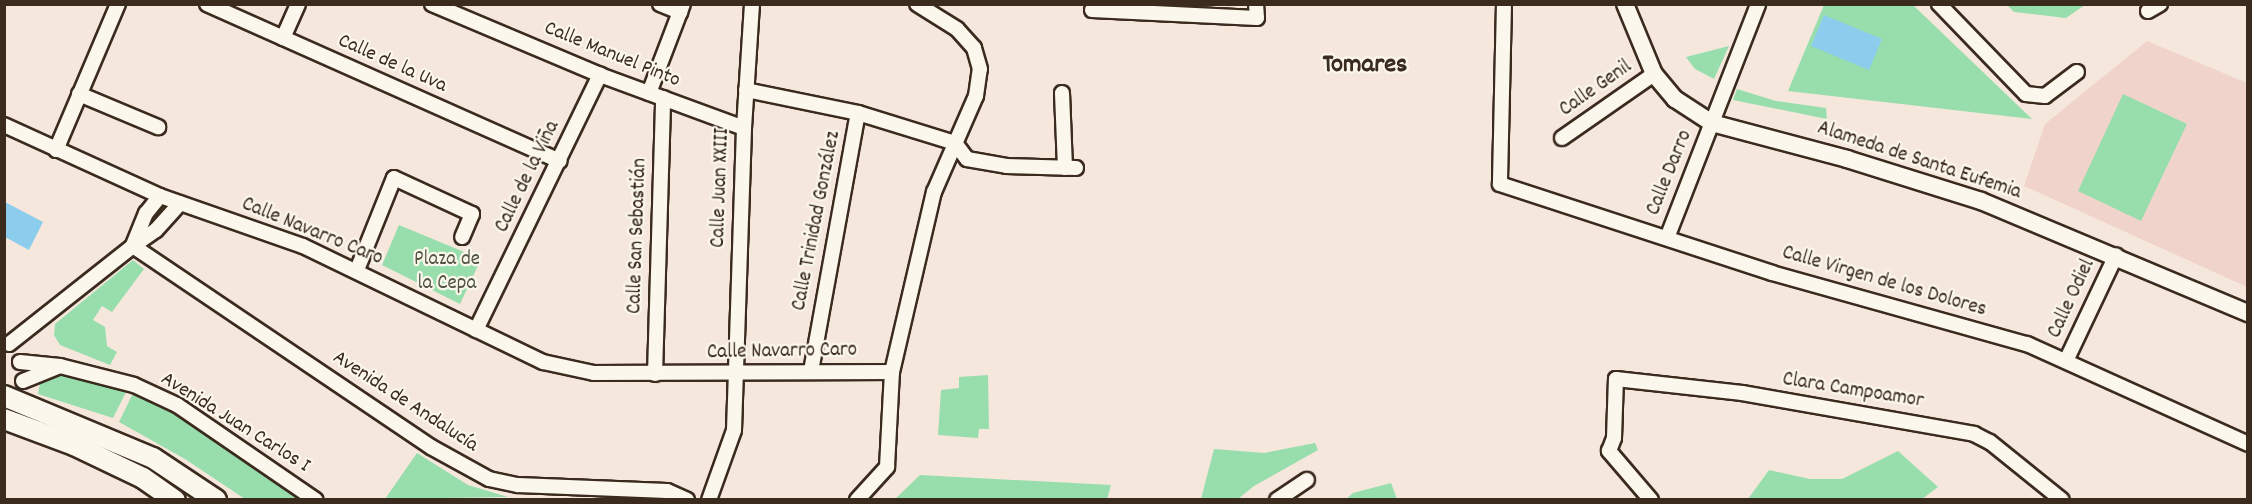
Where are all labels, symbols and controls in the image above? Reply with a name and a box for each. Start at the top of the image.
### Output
street label: Calle Manuel Pinto [540,16,684,94]
street label: Calle de la Uva [334,29,450,99]
district label: Tomares [1323,50,1407,82]
street label: Calle Genil [1555,55,1637,123]
street label: Alameda de Santa Eufemia [1814,116,2024,206]
street label: Calle de la Viña [490,117,566,237]
street label: Calle Darro [1641,127,1699,219]
street label: Calle Juan XXIII [706,128,736,248]
street label: Calle Trinidad González [787,129,847,313]
street label: Calle San Sebastián [623,158,653,314]
street label: Calle Navarro Caro [238,192,386,272]
street label: Calle Virgen de los Dolores [1779,241,1989,323]
park label: Plaza de la Cepa [414,247,480,297]
street label: Calle Odiel [2043,255,2101,343]
street label: Calle Navarro Caro [707,338,857,366]
street label: Avenida de Andalucía [327,346,483,458]
street label: Avenida Juan Carlos I [156,367,314,479]
street label: Clara Campoamor [1781,367,1925,415]

